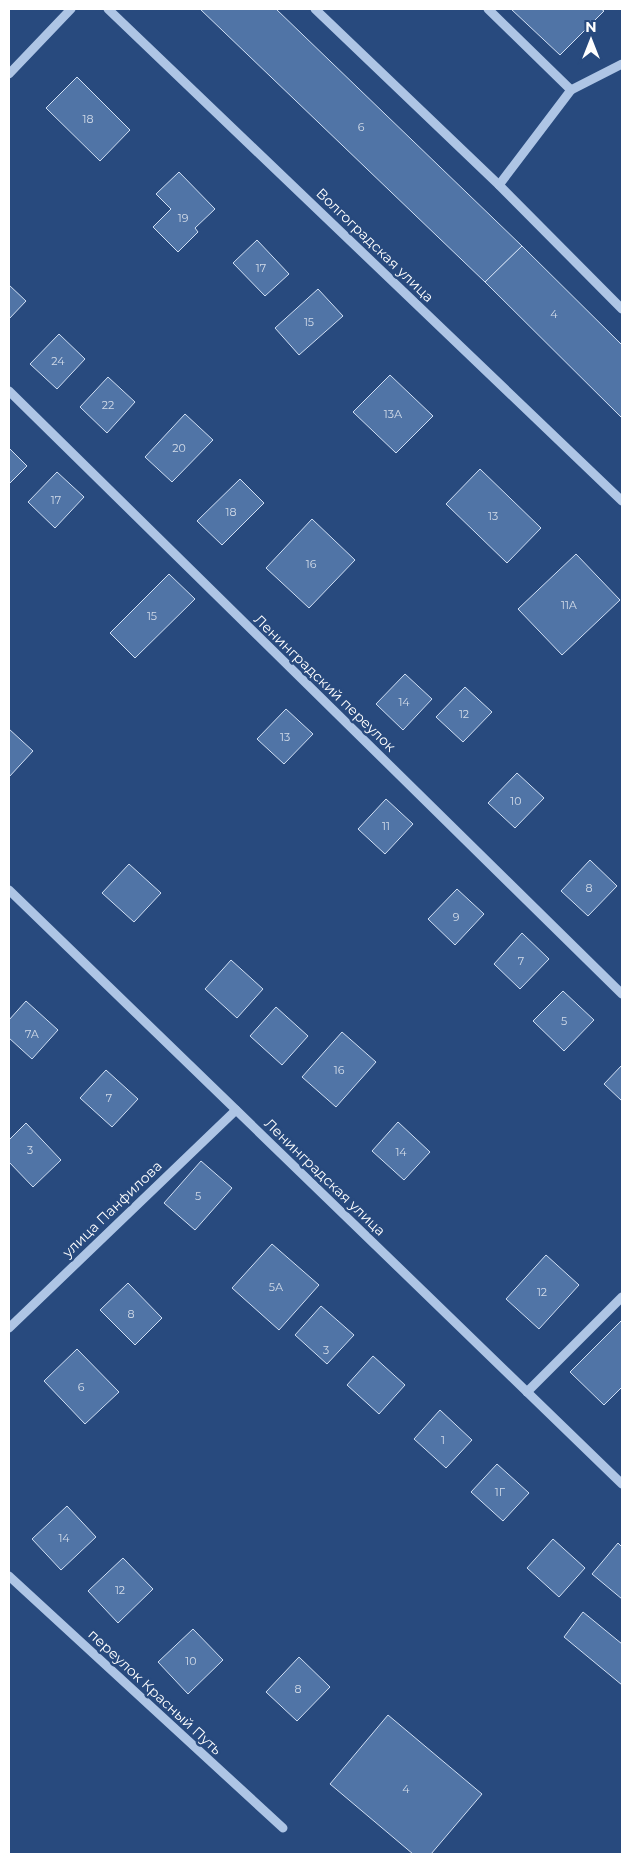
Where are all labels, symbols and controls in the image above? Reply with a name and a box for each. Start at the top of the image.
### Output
north arrow [566,15,616,65]
text: N [585,18,597,36]
house number: 18 [83,112,94,126]
house number: 6 [358,120,365,134]
street label: Волгоградская улица [312,184,438,306]
house number: 19 [178,211,189,225]
house number: 17 [256,261,266,275]
house number: 4 [550,307,558,321]
house number: 15 [304,315,314,329]
house number: 24 [51,354,65,368]
house number: 22 [102,398,114,412]
house number: 13А [384,407,403,421]
house number: 20 [172,441,186,455]
house number: 17 [51,493,61,507]
house number: 18 [226,505,237,519]
house number: 13 [488,509,498,523]
house number: 16 [306,557,317,571]
house number: 11А [561,598,578,612]
house number: 15 [147,609,157,623]
street label: Ленинградский переулок [250,610,400,756]
house number: 14 [398,695,410,709]
house number: 12 [459,707,469,721]
house number: 13 [280,730,290,744]
house number: 10 [510,794,522,808]
house number: 11 [382,819,390,833]
house number: 8 [585,881,593,895]
house number: 9 [453,910,460,924]
house number: 7 [518,954,524,968]
house number: 5 [561,1014,567,1028]
house number: 7А [25,1027,40,1041]
house number: 16 [334,1063,345,1077]
house number: 7 [106,1091,112,1105]
street label: Ленинградская улица [261,1114,389,1240]
house number: 3 [27,1143,33,1157]
house number: 14 [395,1145,407,1159]
street label: улица Панфилова [58,1157,166,1262]
house number: 5 [195,1189,201,1203]
house number: 5А [269,1280,284,1294]
house number: 12 [537,1285,547,1299]
house number: 8 [127,1307,135,1321]
house number: 3 [323,1343,329,1357]
house number: 6 [78,1380,85,1394]
house number: 1 [441,1433,445,1447]
house number: 1Г [495,1485,506,1499]
house number: 14 [58,1531,70,1545]
house number: 12 [115,1583,125,1597]
street label: переулок Красный Путь [84,1625,226,1759]
house number: 10 [185,1654,197,1668]
house number: 8 [294,1682,302,1696]
house number: 4 [402,1782,410,1796]

